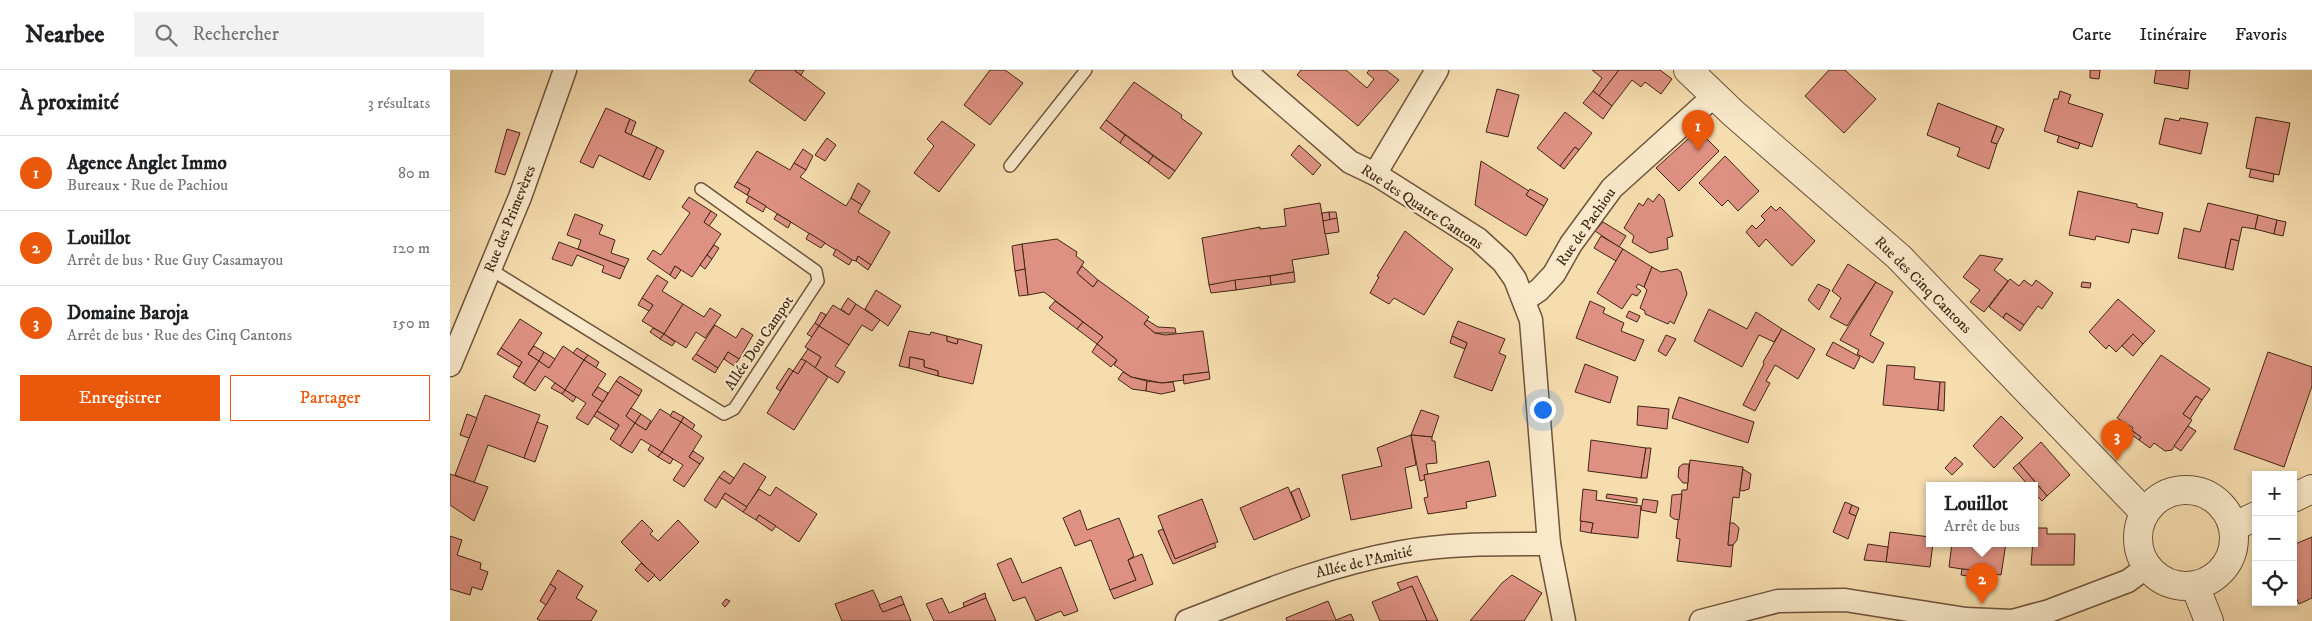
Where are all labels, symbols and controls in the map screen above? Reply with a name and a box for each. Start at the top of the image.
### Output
search box [134,12,484,57]
text: Nearbee [25,20,104,50]
icon: search [152,21,180,49]
text: Rechercher [192,23,279,46]
text: Carte [2072,24,2112,46]
text: Itinéraire [2140,24,2207,46]
text: Favoris [2235,24,2287,46]
text: À proximité [20,90,119,116]
text: 3 résultats [368,93,430,113]
pin: 1 [1682,110,1714,151]
text: Agence Anglet Immo [67,152,227,175]
street label: Rue des Quatre Cantons [1357,160,1487,254]
text: 1 [33,163,39,183]
text: 80 m [398,163,430,183]
street label: Rue des Primevères [480,163,540,275]
text: Bureaux · Rue de Pachiou [67,175,228,195]
street label: Rue de Pachiou [1552,184,1620,270]
text: Louillot [67,227,131,250]
street label: Rue des Cinq Cantons [1870,232,1976,338]
text: 2 [32,238,40,258]
text: 120 m [392,238,430,258]
text: Arrêt de bus · Rue Guy Casamayou [67,250,283,270]
street label: Allée Dou Campot [720,292,798,394]
text: Domaine Baroja [67,302,189,325]
text: 3 [33,313,39,333]
text: 150 m [392,313,430,333]
text: Arrêt de bus · Rue des Cinq Cantons [67,325,292,345]
button: Enregistrer [20,375,220,421]
button: Partager [230,375,430,421]
your location [1530,397,1556,423]
pin: 3 [2101,420,2133,461]
map controls [2252,471,2297,606]
button: + [2252,471,2297,516]
popup [1926,482,2038,547]
text: Louillot [1944,493,2008,516]
text: Arrêt de bus [1944,516,2020,536]
button: − [2252,516,2297,561]
street label: Allée de l'Amitié [1314,541,1415,582]
button: locate [2252,561,2297,606]
pin: 2 [1966,563,1998,604]

